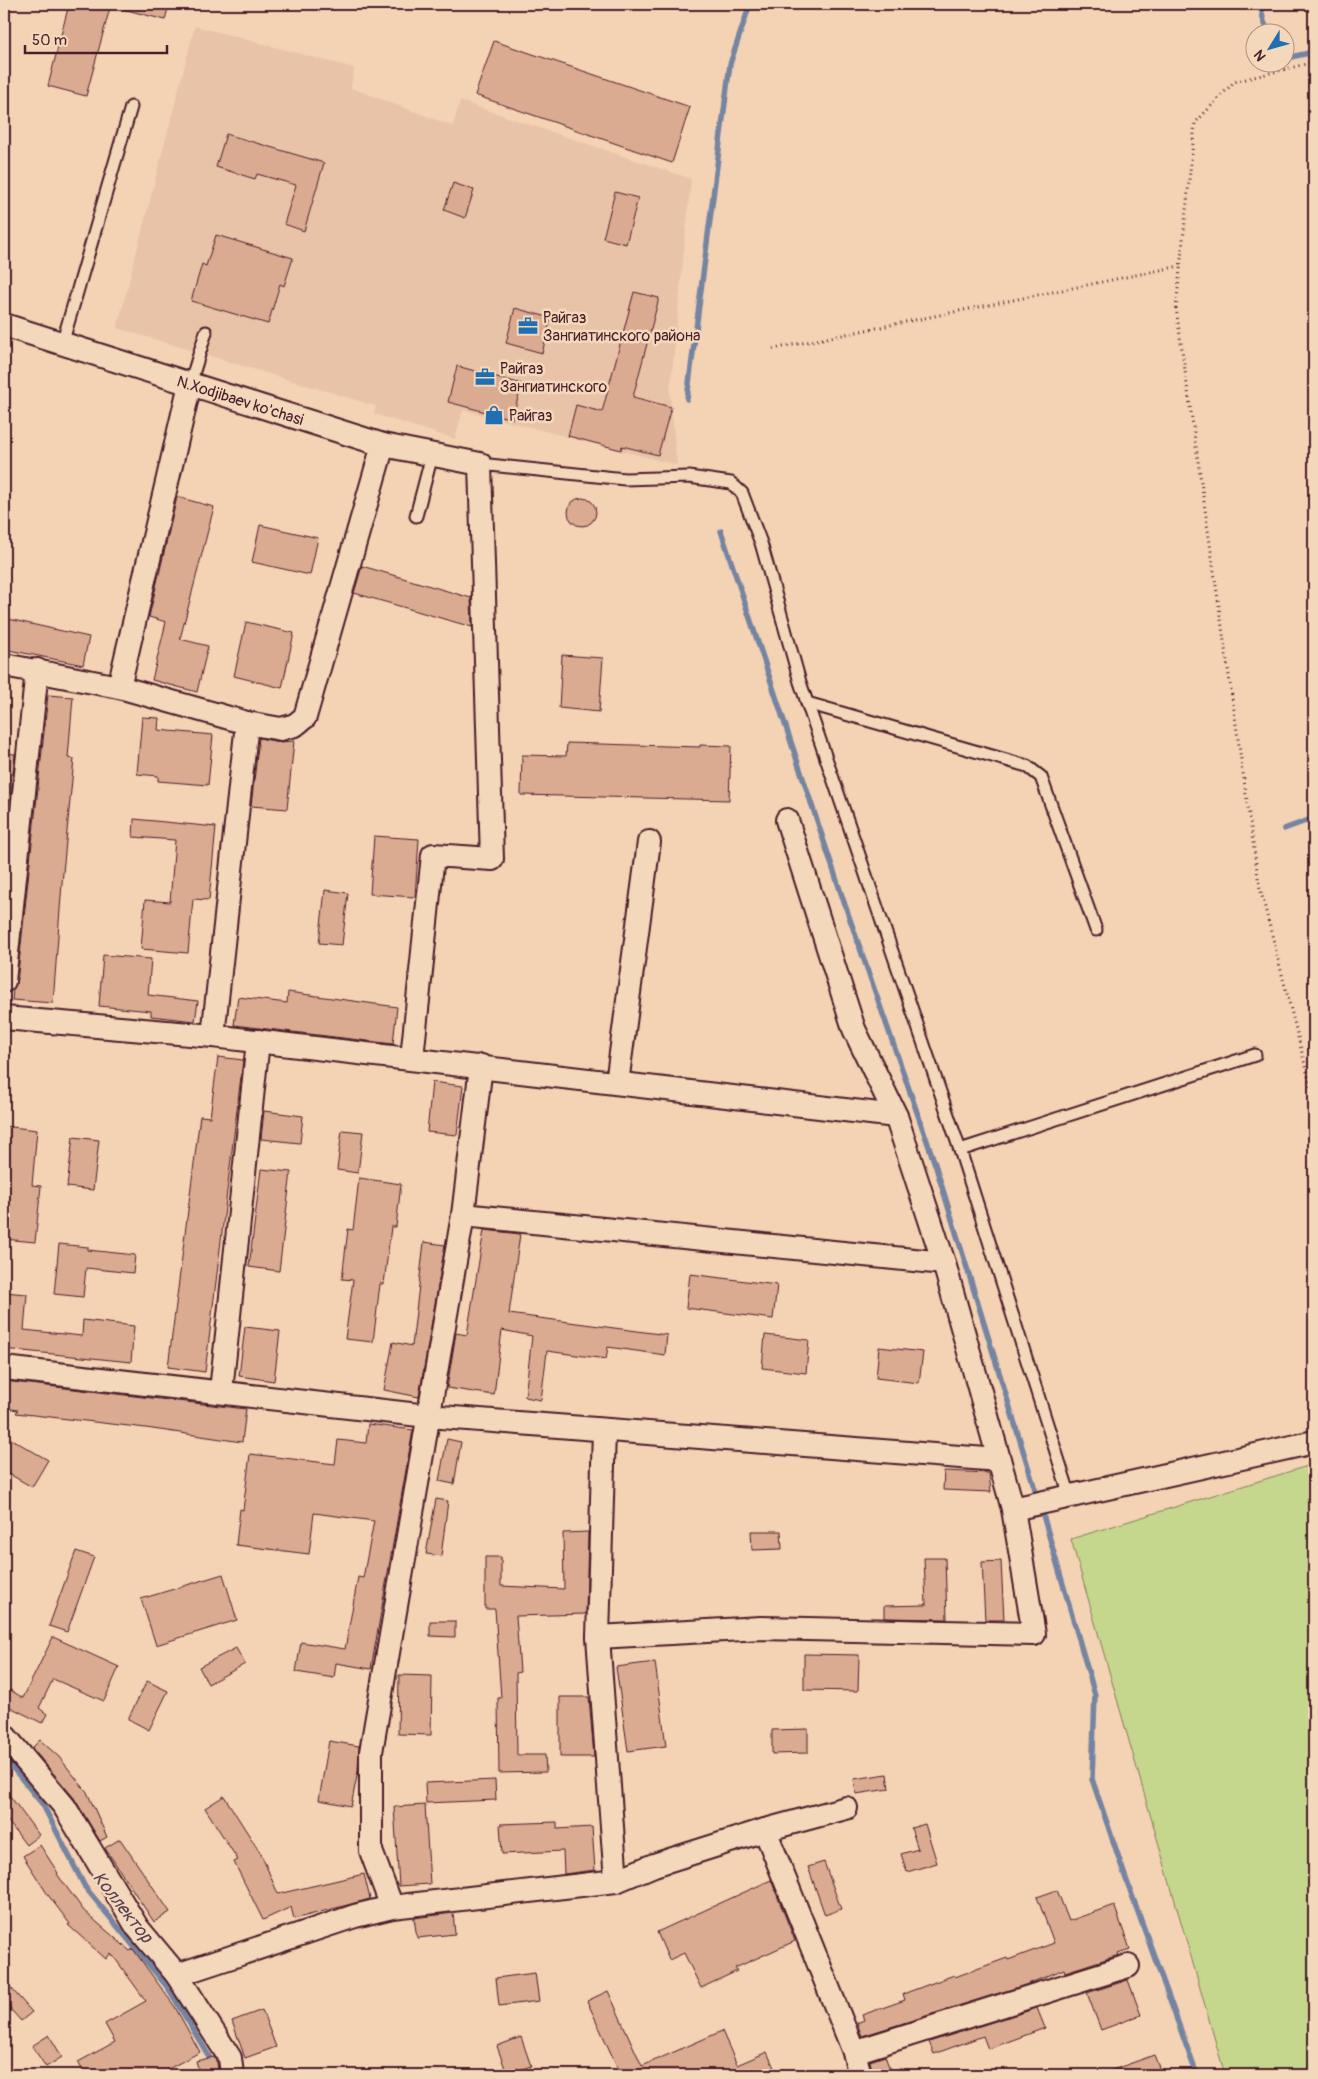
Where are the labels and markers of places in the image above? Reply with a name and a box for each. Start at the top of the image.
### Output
place label: Райгаз Зангиатинского района [543,308,700,346]
office icon: Райгаз Зангиатинского района [517,315,539,337]
place label: Райгаз Зангиатинского [500,359,608,397]
office icon: Райгаз Зангиатинского [474,366,496,388]
shop icon: Райгаз [483,404,505,426]
place label: Райгаз [509,406,553,426]

